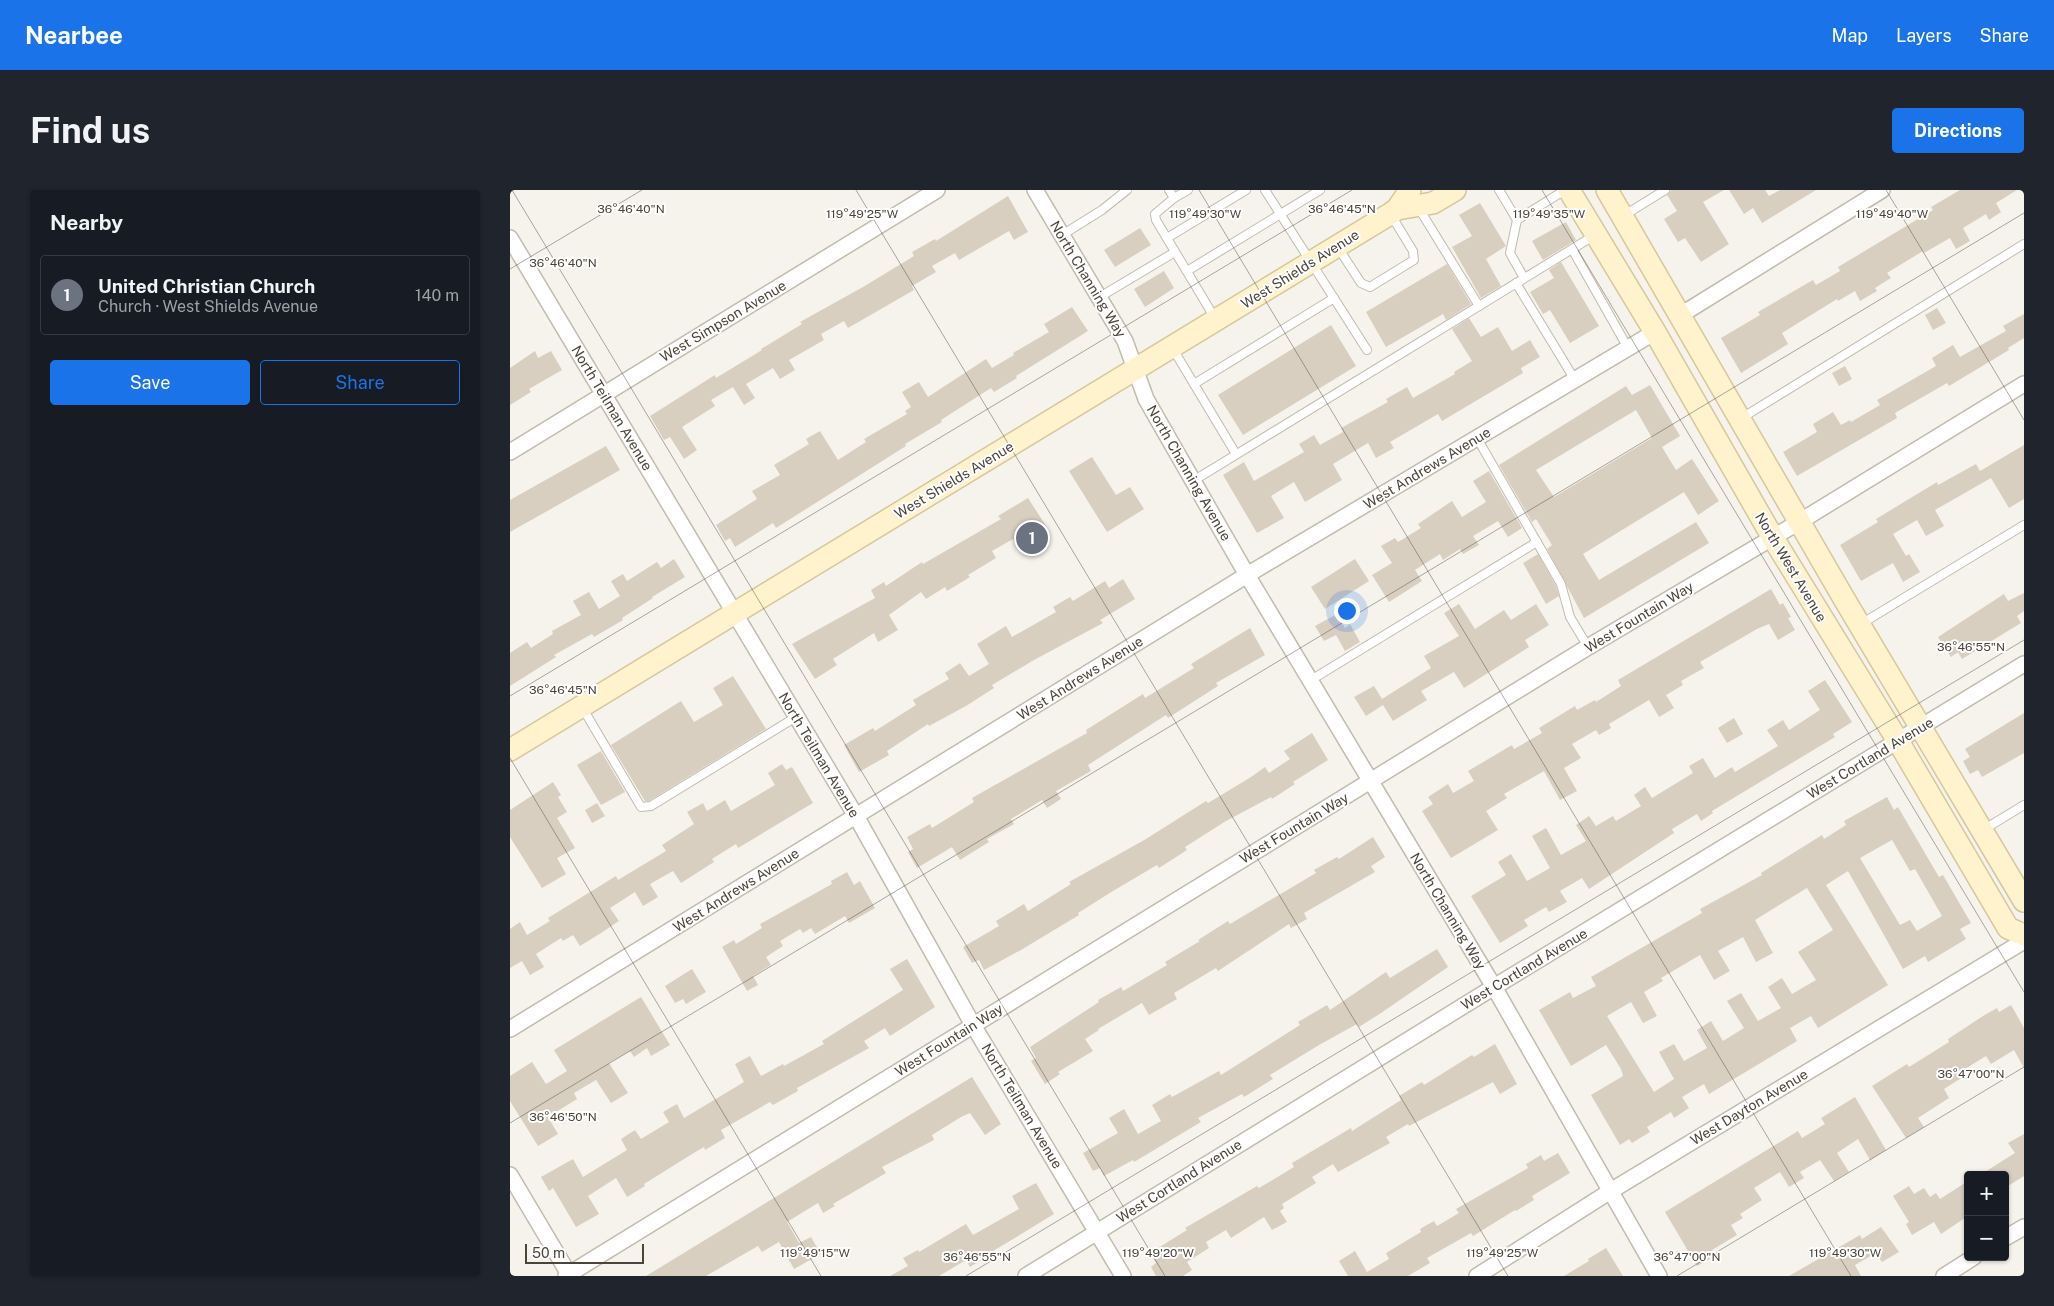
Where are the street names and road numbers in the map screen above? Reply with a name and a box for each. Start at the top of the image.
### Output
street label: North Channing Way [1047,218,1129,341]
street label: West Shields Avenue [1238,226,1362,312]
street label: West Simpson Avenue [657,277,789,365]
street label: North Teilman Avenue [568,343,656,473]
street label: North Channing Avenue [1144,402,1234,544]
street label: West Andrews Avenue [1361,424,1493,512]
street label: West Shields Avenue [892,438,1016,522]
street label: North West Avenue [1752,509,1830,625]
street label: West Fountain Way [1582,578,1697,656]
street label: West Andrews Avenue [1014,633,1146,723]
street label: North Teilman Avenue [775,690,863,820]
street label: West Cortland Avenue [1804,714,1936,802]
street label: West Fountain Way [1237,789,1352,867]
street label: West Andrews Avenue [670,845,802,935]
street label: North Channing Way [1407,850,1489,973]
street label: West Cortland Avenue [1458,925,1590,1013]
street label: West Fountain Way [892,1000,1006,1080]
street label: North Teilman Avenue [978,1041,1066,1171]
street label: West Dayton Avenue [1688,1066,1811,1148]
street label: West Cortland Avenue [1114,1136,1245,1226]

